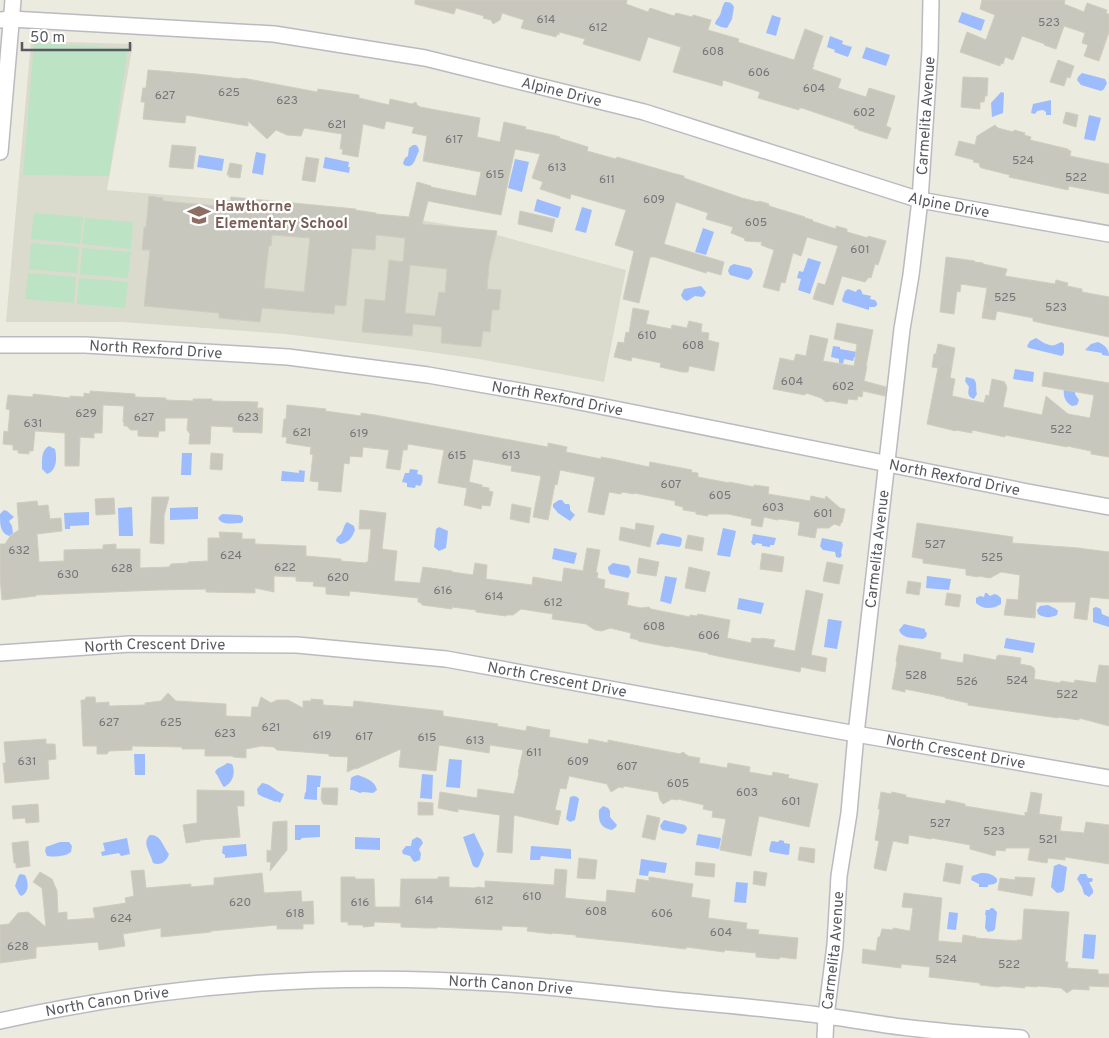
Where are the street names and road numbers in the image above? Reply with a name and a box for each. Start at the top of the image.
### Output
street label: Carmelita Avenue [914,56,941,176]
street label: Alpine Drive [519,74,603,112]
street label: Alpine Drive [905,189,991,223]
street label: North Rexford Drive [89,337,223,364]
street label: North Rexford Drive [490,378,624,421]
street label: North Rexford Drive [887,456,1021,501]
street label: Carmelita Avenue [862,489,895,609]
street label: North Crescent Drive [84,636,225,658]
street label: North Crescent Drive [486,659,628,703]
street label: North Crescent Drive [884,731,1027,774]
street label: Carmelita Avenue [819,891,849,1011]
street label: North Canon Drive [448,973,574,1000]
street label: North Canon Drive [44,984,170,1022]

